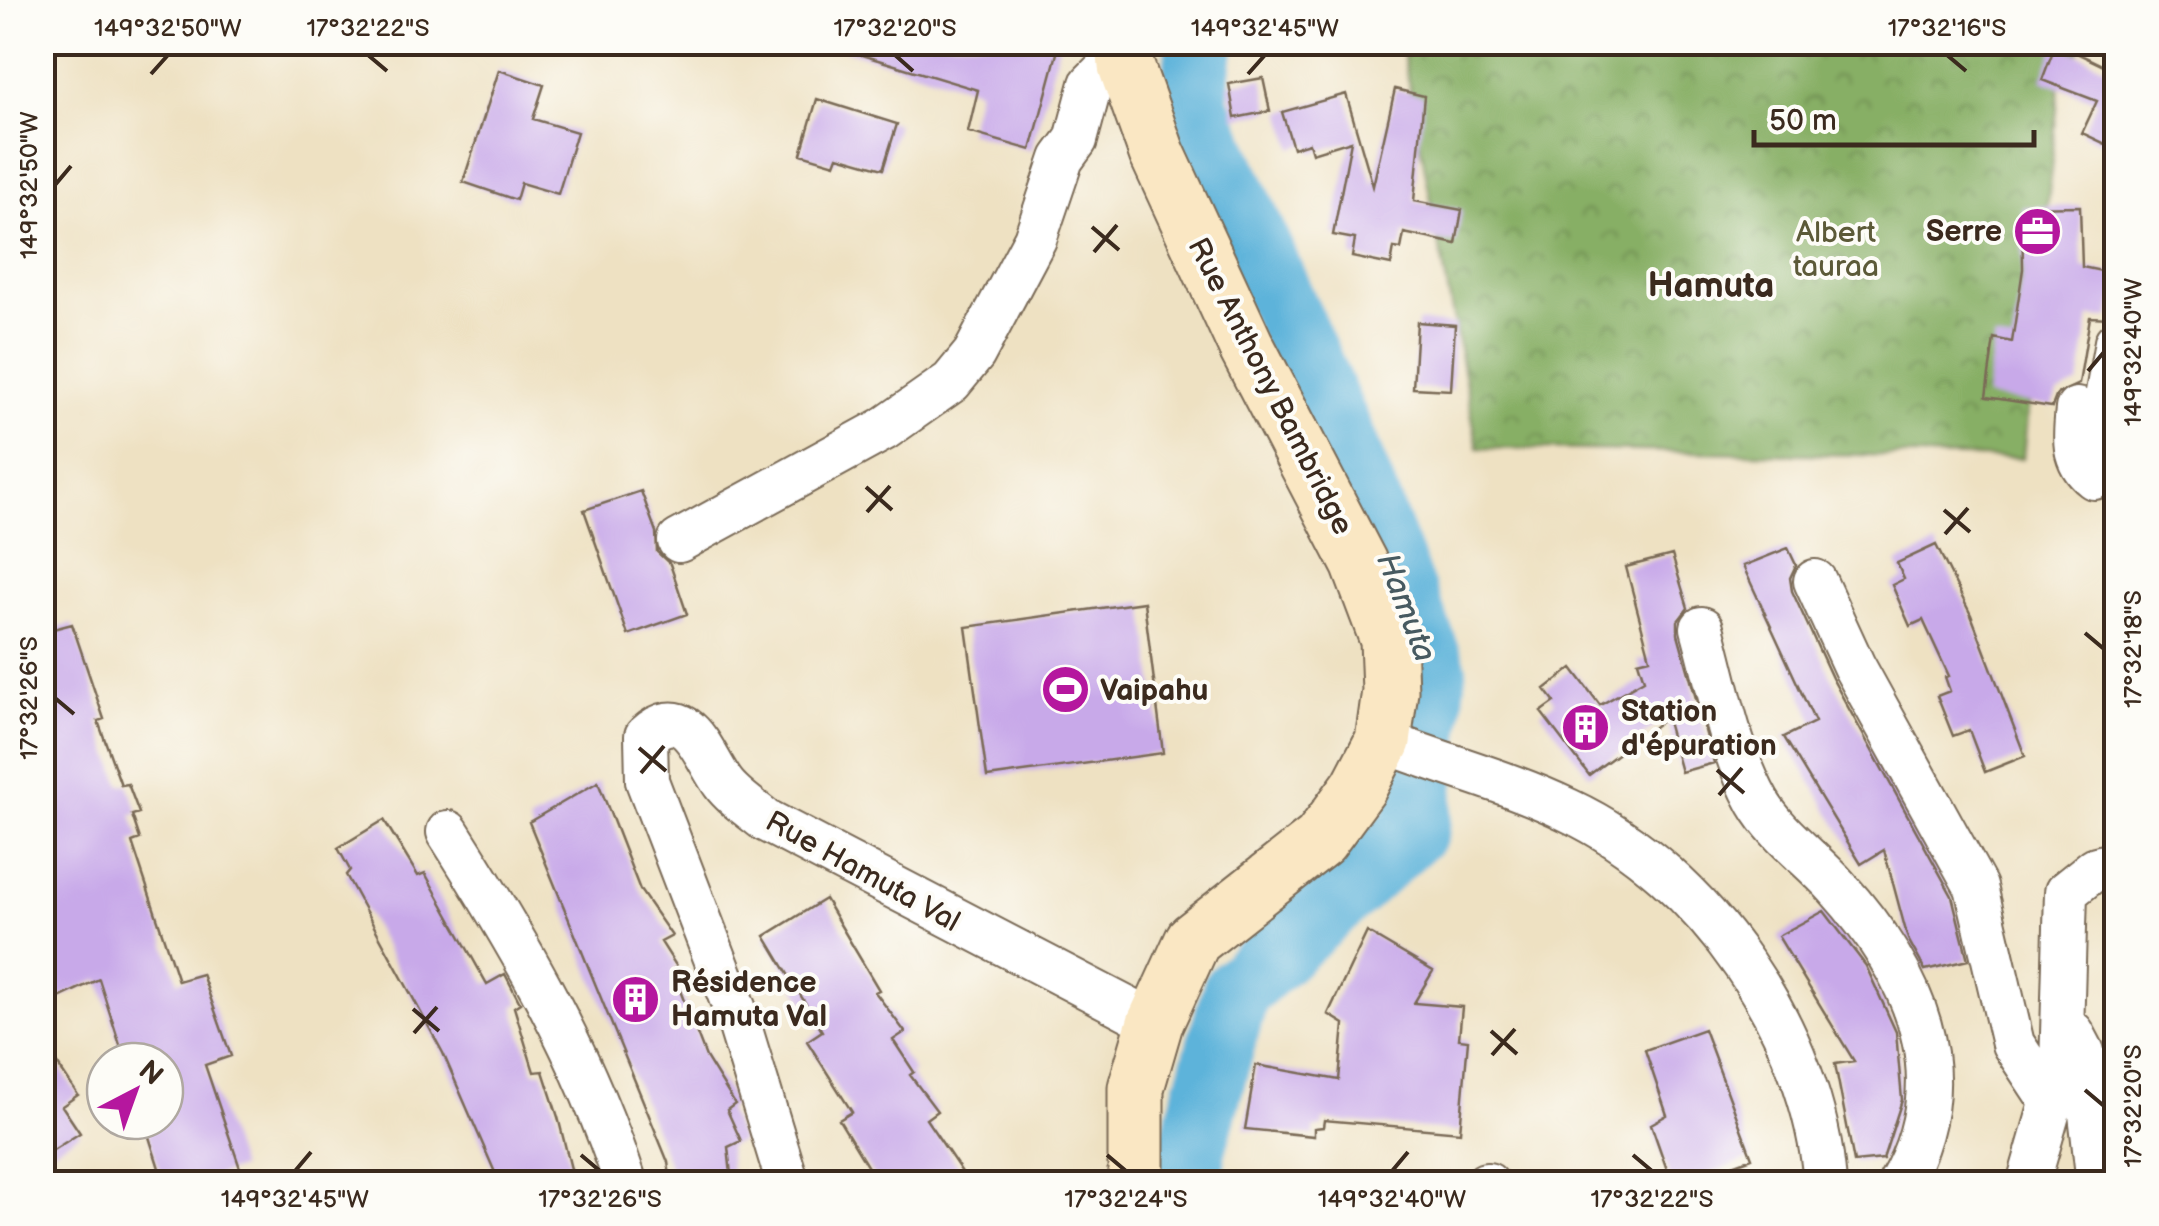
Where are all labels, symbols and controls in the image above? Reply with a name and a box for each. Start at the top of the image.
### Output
text: 149°32'50"W [94,13,242,44]
text: 17°32'22"S [306,13,430,44]
text: 17°32'20"S [833,13,957,44]
text: 149°32'45"W [1191,13,1339,44]
text: 17°32'16"S [1888,13,2006,44]
scale bar [1754,85,2034,147]
text: 50 m [1769,103,1837,139]
text: 149°32'50"W [14,111,45,259]
office icon: Serre [2011,205,2063,257]
place label: Serre [1926,214,2002,250]
park label: Albert tauraa [1793,215,1879,285]
street label: Rue Anthony Bambridge [1180,232,1361,541]
district label: Hamuta [1648,265,1774,308]
text: 149°32'40"W [2118,277,2149,426]
water label: Hamuta [1367,548,1444,667]
text: 17°32'18"S [2118,590,2149,708]
text: 17°32'26"S [14,636,45,760]
sports icon: Vaipahu [1039,664,1091,716]
place label: Vaipahu [1100,673,1208,709]
place label: Station d'épuration [1621,694,1777,764]
building icon: Station d'épuration [1560,702,1612,754]
street label: Rue Hamuta Val [759,804,966,940]
place label: Résidence Hamuta Val [671,965,827,1035]
building icon: Résidence Hamuta Val [610,973,662,1025]
north arrow [85,1041,185,1141]
text: 17°32'20"S [2118,1044,2149,1168]
text: N [132,1054,169,1093]
text: 149°32'45"W [221,1184,369,1215]
text: 17°32'26"S [538,1184,662,1215]
text: 17°32'24"S [1064,1184,1188,1215]
text: 149°32'40"W [1318,1184,1467,1215]
text: 17°32'22"S [1590,1184,1714,1215]

